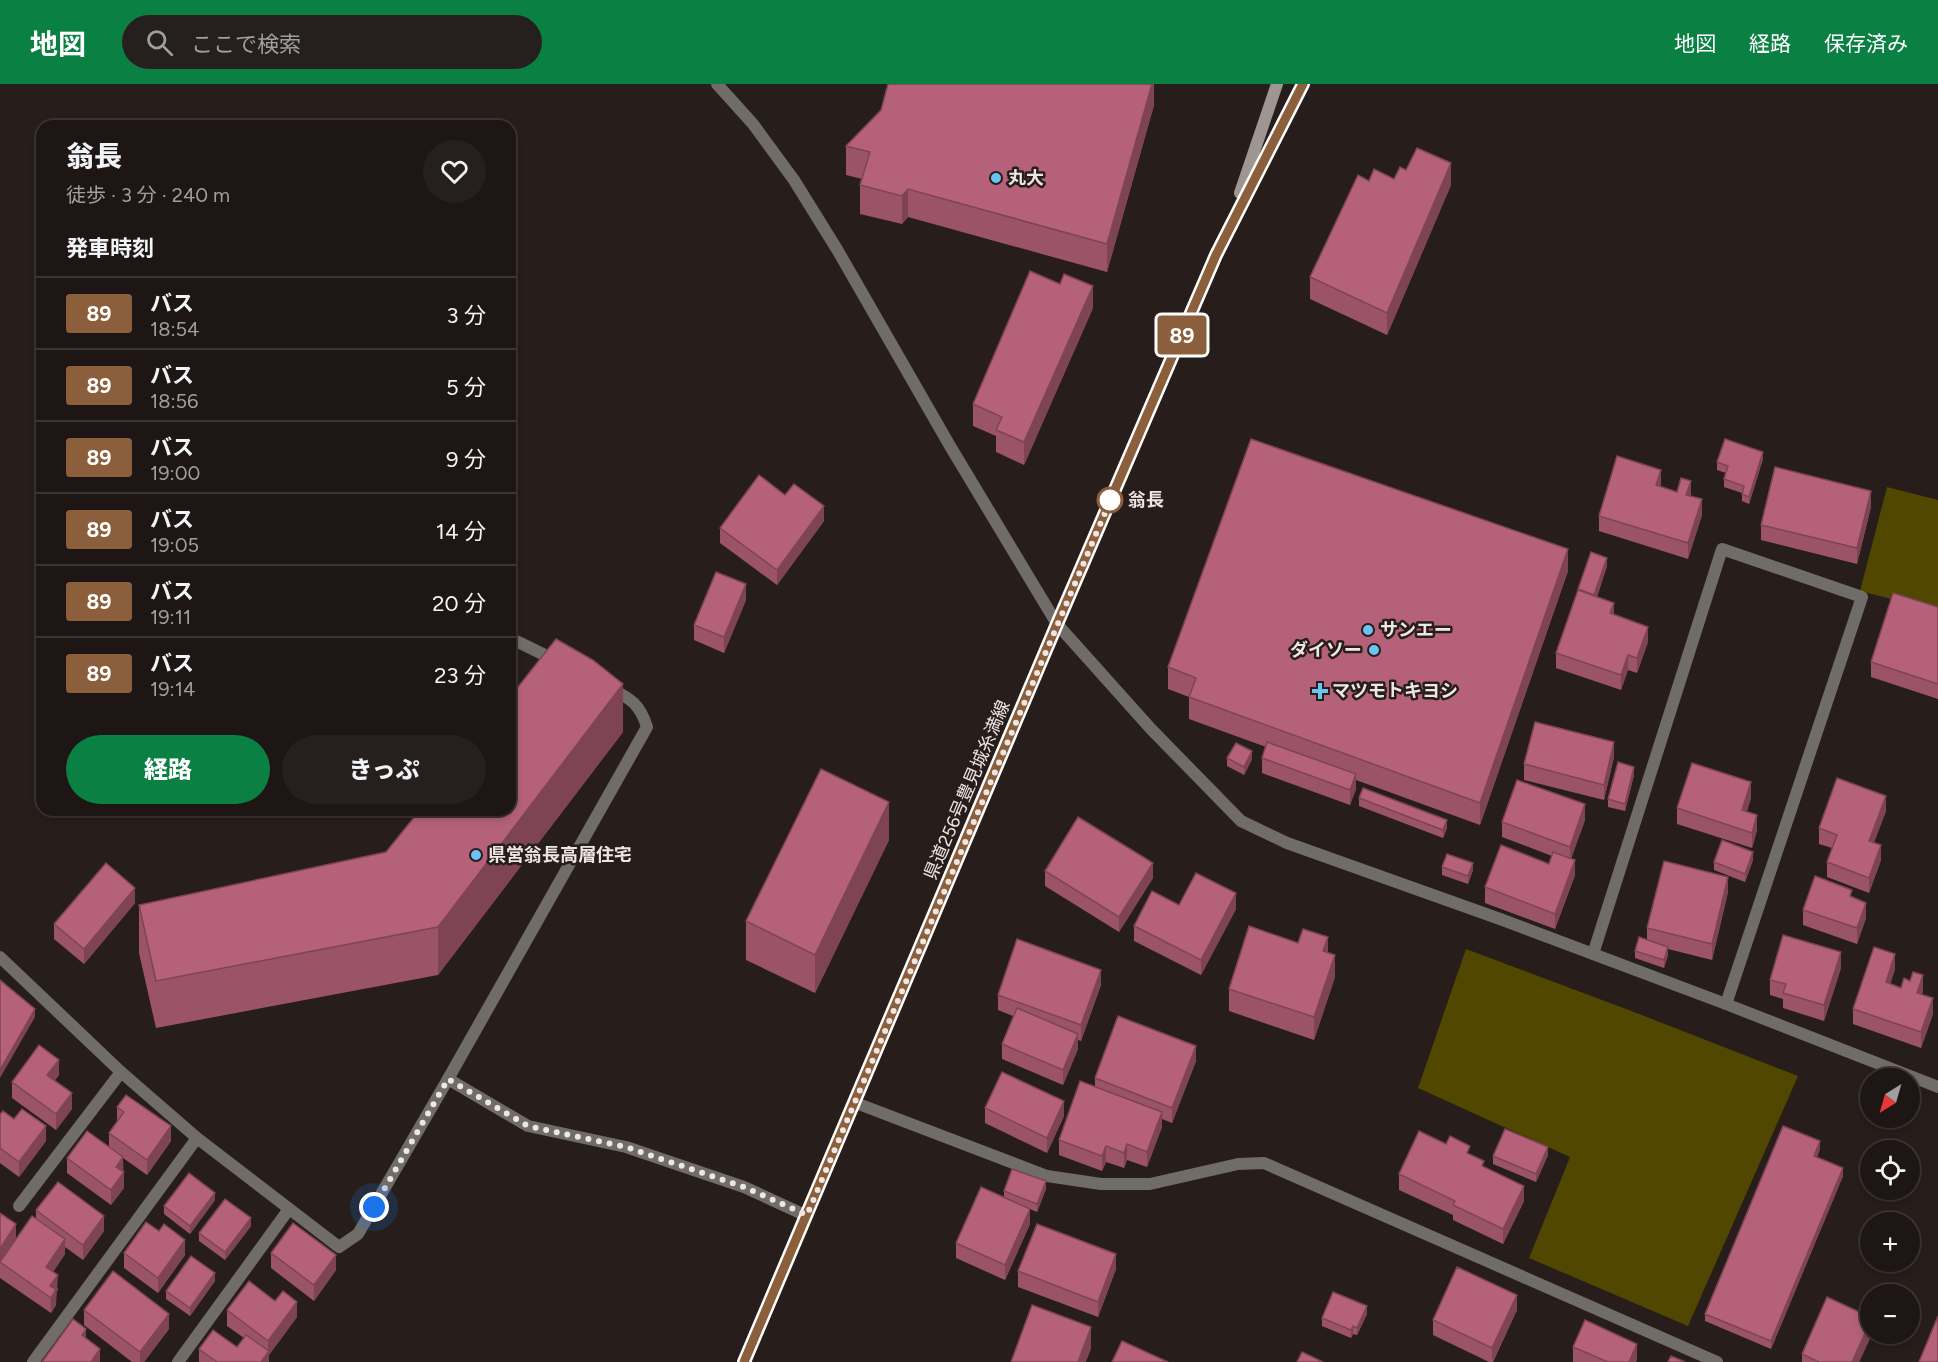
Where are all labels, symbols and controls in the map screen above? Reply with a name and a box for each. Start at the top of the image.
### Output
search box [122,15,542,69]
icon: search [143,26,176,59]
text: 地図 [30,27,86,61]
text: ここで検索 [191,31,301,58]
text: 地図 [1674,31,1716,56]
text: 経路 [1749,31,1791,56]
text: 保存済み [1824,31,1908,56]
text: 翁長 [66,139,122,173]
button: heart [423,140,486,203]
place label: 丸大 [1008,167,1044,189]
marker: 丸大 [989,171,1003,185]
text: 徒歩 · 3 分 · 240 m [66,183,230,207]
text: 発車時刻 [66,235,154,262]
text: バス [150,290,194,317]
text: 89 [86,301,112,326]
text: 3 分 [447,302,486,329]
line badge: 89 [1155,316,1209,354]
text: 18:54 [150,317,200,341]
text: 89 [1169,323,1195,348]
text: バス [150,362,194,389]
text: 89 [86,373,112,398]
text: 5 分 [446,374,486,401]
text: 18:56 [150,389,198,413]
text: バス [150,434,194,461]
text: 89 [86,445,112,470]
text: 9 分 [446,446,486,473]
text: 19:00 [150,461,200,485]
marker: 翁長 [1097,487,1123,513]
place label: 翁長 [1128,489,1164,511]
text: バス [150,506,194,533]
text: 89 [86,517,112,542]
text: 14 分 [436,518,486,545]
text: 19:05 [150,533,199,557]
text: バス [150,578,194,605]
text: 89 [86,589,112,614]
text: 20 分 [432,590,486,617]
text: 19:11 [150,605,191,629]
place label: サンエー [1380,619,1452,641]
marker: サンエー [1361,623,1375,637]
place label: ダイソー [1290,639,1362,661]
marker: ダイソー [1367,643,1381,657]
text: バス [150,650,194,677]
text: 89 [86,661,112,686]
text: 23 分 [434,662,486,689]
text: 19:14 [150,677,195,701]
place label: マツモトキヨシ [1332,680,1458,702]
marker: マツモトキヨシ [1313,684,1327,698]
street label: 県道256号豊見城糸満線 [919,697,1015,883]
button: 経路 [66,735,270,804]
button: きっぷ [282,735,486,804]
place label: 県営翁長高層住宅 [488,844,632,866]
marker: 県営翁長高層住宅 [469,848,483,862]
north arrow [1860,1068,1920,1128]
map controls [1860,1068,1920,1344]
button: locate [1860,1140,1920,1200]
your location [359,1192,389,1222]
button: + [1860,1212,1920,1272]
button: − [1860,1284,1920,1344]

